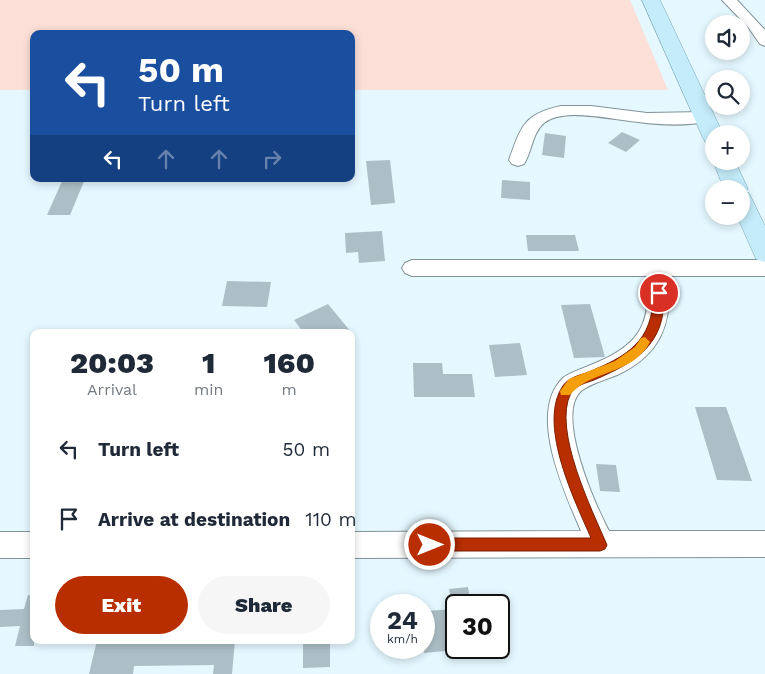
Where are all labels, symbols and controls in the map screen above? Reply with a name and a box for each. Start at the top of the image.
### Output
map controls [705,15,750,225]
button: sound [705,15,750,60]
text: 50 m [138,49,224,91]
icon: left [55,50,120,115]
button: search [705,70,750,115]
text: Turn left [138,91,230,116]
button: + [705,125,750,170]
icon: left [99,145,127,173]
icon: ahead [152,145,180,173]
icon: ahead [205,145,233,173]
icon: right [258,145,286,173]
button: − [705,180,750,225]
pin [638,272,680,314]
icon: arrive [645,279,673,307]
text: 20:03 [70,345,154,380]
text: 1 [202,345,215,380]
text: 160 [263,345,315,380]
text: Arrival [87,380,137,399]
text: min [194,380,223,399]
text: m [282,380,297,399]
icon: left [55,435,83,463]
text: Turn left [98,438,179,461]
text: 50 m [283,438,330,461]
icon: arrive [55,505,83,533]
text: Arrive at destination [98,508,290,531]
text: 110 m [305,508,357,531]
position arrow [403,518,455,570]
button: Exit [55,576,188,634]
button: Share [198,576,330,634]
speed limit sign: 30 [445,594,510,659]
text: 24 [387,606,418,635]
text: km/h [387,632,418,646]

